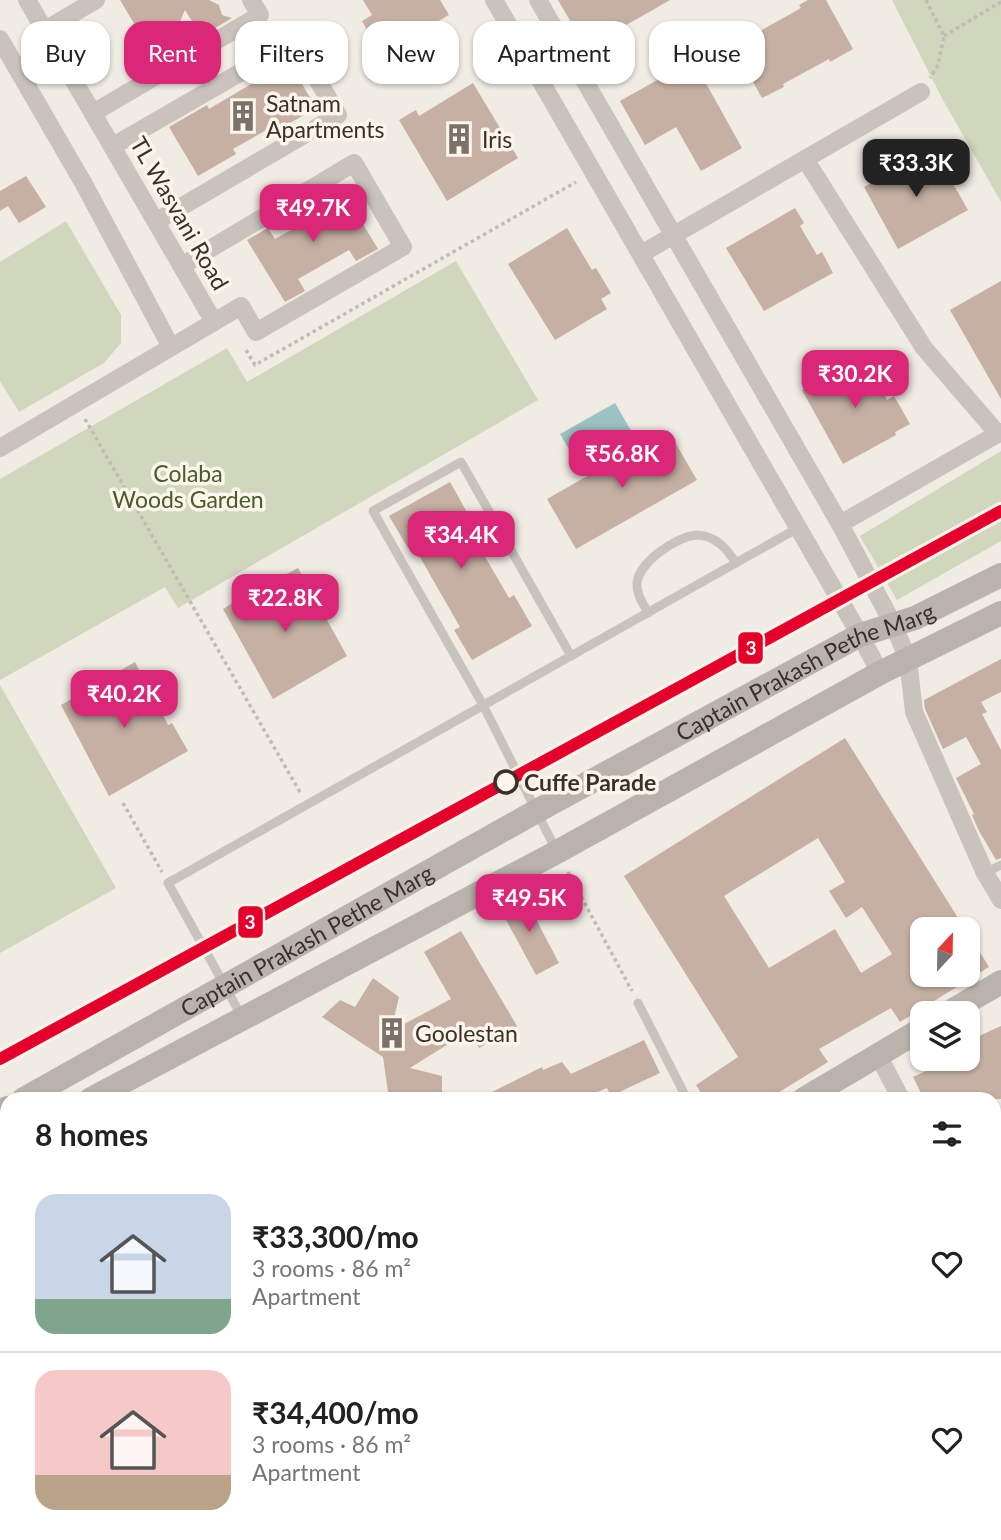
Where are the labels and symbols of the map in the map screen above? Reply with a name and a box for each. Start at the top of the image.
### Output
place label: Satnam Apartments [266,89,384,143]
building icon: Satnam Apartments [226,99,260,133]
building icon: Iris [442,122,476,156]
place label: Iris [482,125,512,153]
street label: TL Wasvani Road [125,131,235,295]
pin: ₹33.3K [859,140,973,199]
pin: ₹49.7K [256,184,370,244]
pin: ₹30.2K [798,350,912,410]
pin: ₹56.8K [565,430,679,490]
park label: Colaba Woods Garden [112,459,264,513]
pin: ₹34.4K [404,512,518,571]
pin: ₹22.8K [228,574,342,634]
street label: Captain Prakash Pethe Marg [671,596,939,747]
line badge: 3 [737,631,764,665]
text: 3 [745,636,757,659]
pin: ₹40.2K [67,670,181,730]
place label: Cuffe Parade [524,768,656,796]
marker: Cuffe Parade [494,770,518,794]
street label: Captain Prakash Pethe Marg [175,858,438,1022]
pin: ₹49.5K [472,874,586,934]
line badge: 3 [237,905,264,939]
text: 3 [244,910,256,933]
north arrow [910,917,980,987]
building icon: Goolestan [375,1016,409,1050]
place label: Goolestan [415,1019,518,1047]

